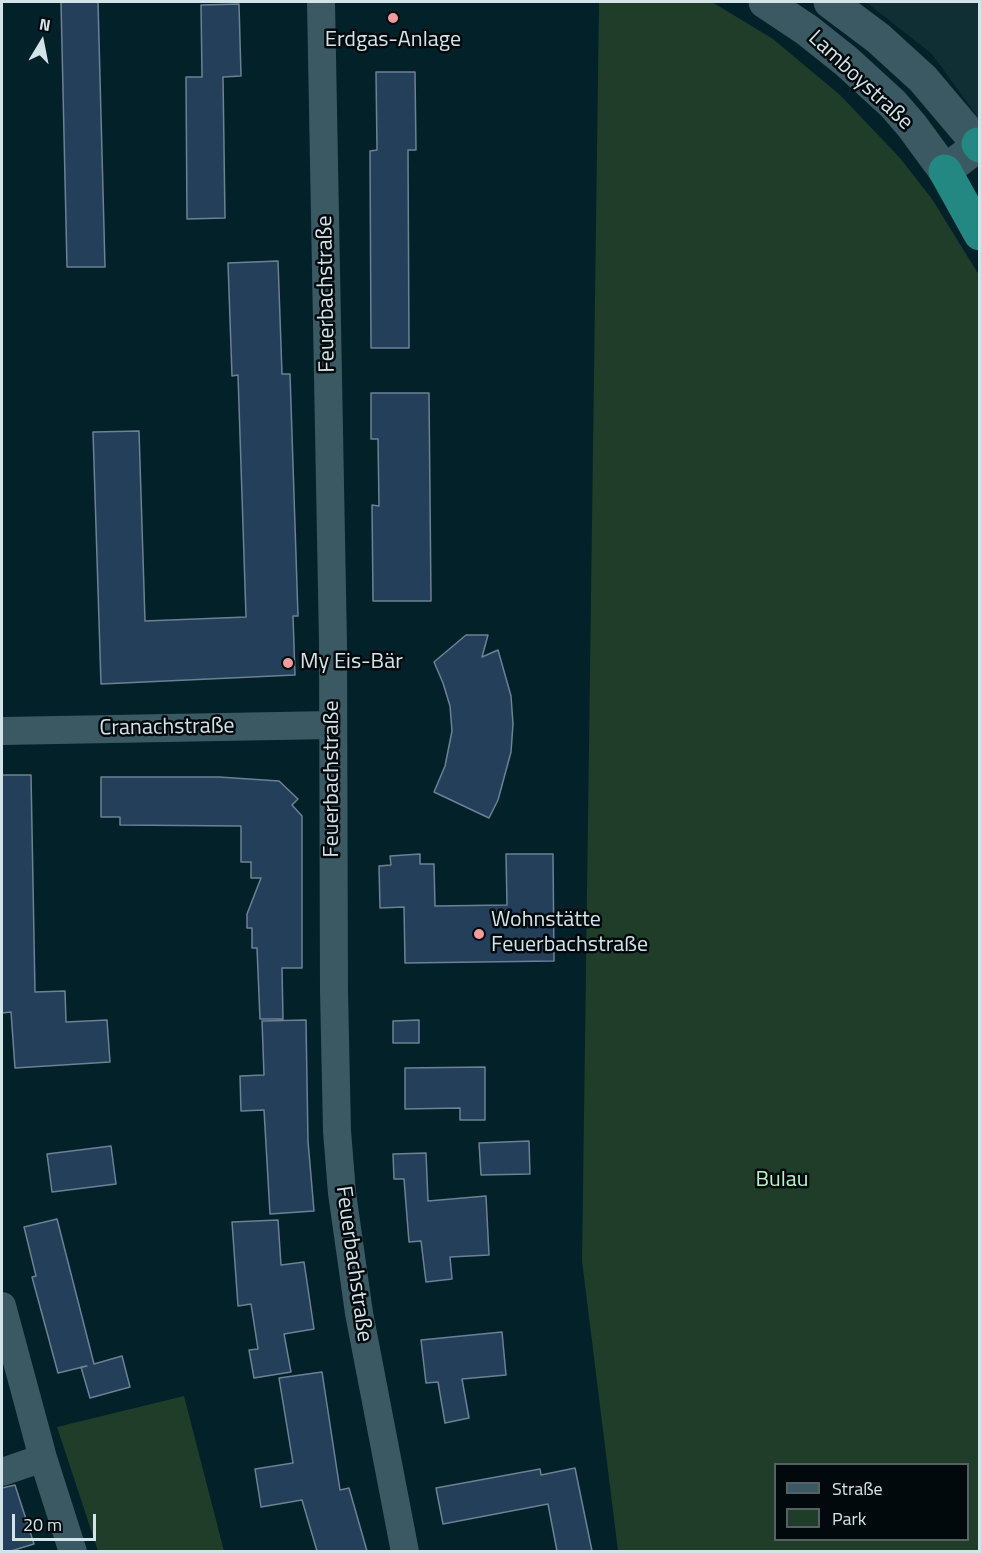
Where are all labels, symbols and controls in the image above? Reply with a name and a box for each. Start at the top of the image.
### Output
text: N [38,11,53,37]
marker: Erdgas-Anlage [386,11,400,25]
north arrow [12,12,72,72]
street label: Lamboystraße [802,26,918,136]
place label: Erdgas-Anlage [325,28,461,54]
street label: Feuerbachstraße [312,215,342,373]
place label: My Eis-Bär [300,650,403,676]
marker: My Eis-Bär [281,656,295,670]
street label: Feuerbachstraße [320,700,346,858]
street label: Cranachstraße [99,714,235,742]
place label: Wohnstätte Feuerbachstraße [491,908,648,960]
marker: Wohnstätte Feuerbachstraße [472,927,486,941]
park label: Bulau [755,1168,809,1194]
street label: Feuerbachstraße [329,1184,377,1344]
legend [774,1463,969,1541]
text: Straße [832,1475,883,1502]
scale bar [15,1502,99,1540]
text: Park [832,1505,866,1532]
text: 20 m [23,1511,62,1538]

